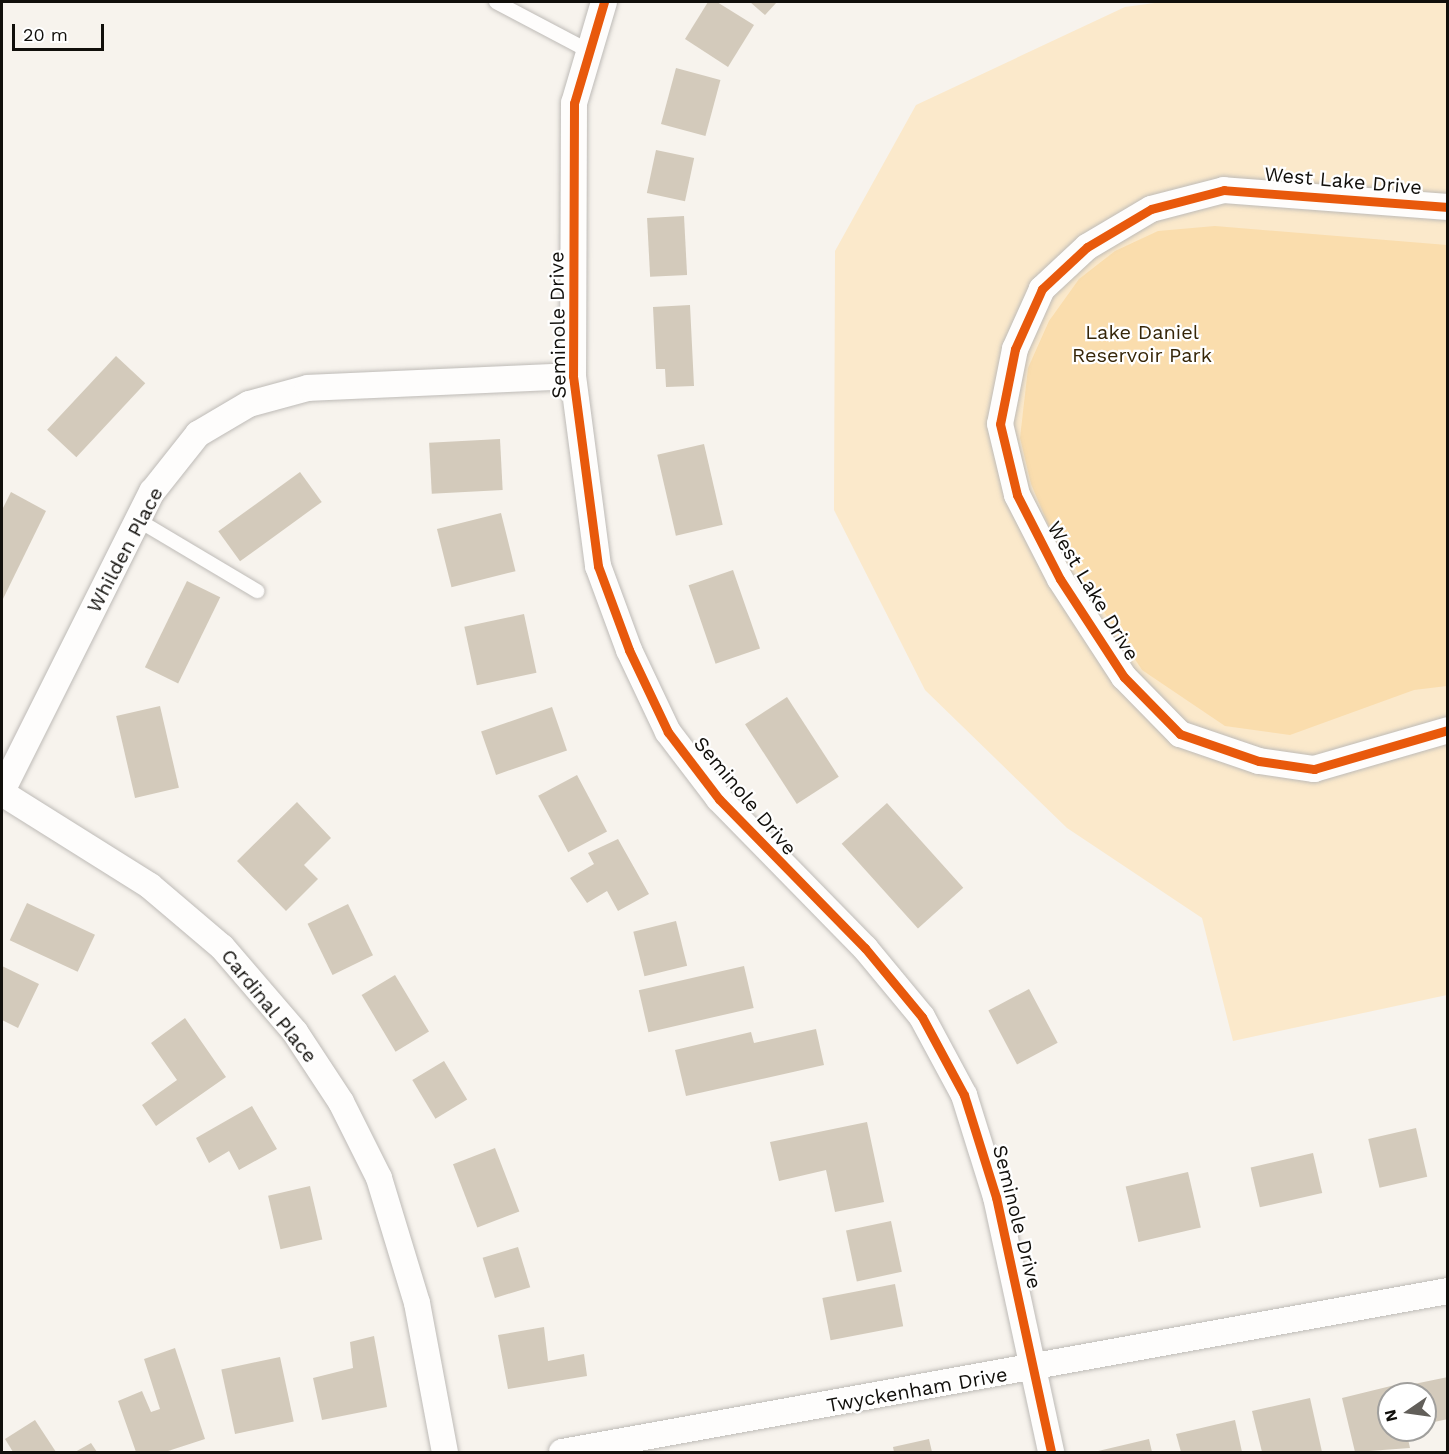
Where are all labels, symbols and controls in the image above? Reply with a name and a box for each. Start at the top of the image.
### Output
scale bar [15,12,106,50]
text: 20 m [23,24,68,45]
street label: West Lake Drive [1263,162,1423,200]
street label: Seminole Drive [545,251,571,399]
park label: Lake Daniel Reservoir Park [1072,320,1212,367]
street label: Whilden Place [82,483,168,617]
street label: West Lake Drive [1042,517,1144,665]
street label: Seminole Drive [688,732,802,860]
street label: Cardinal Place [216,944,322,1068]
street label: Seminole Drive [988,1143,1046,1291]
street label: Twyckenham Drive [825,1362,1009,1418]
north arrow [1377,1382,1437,1442]
text: N [1380,1408,1402,1424]

